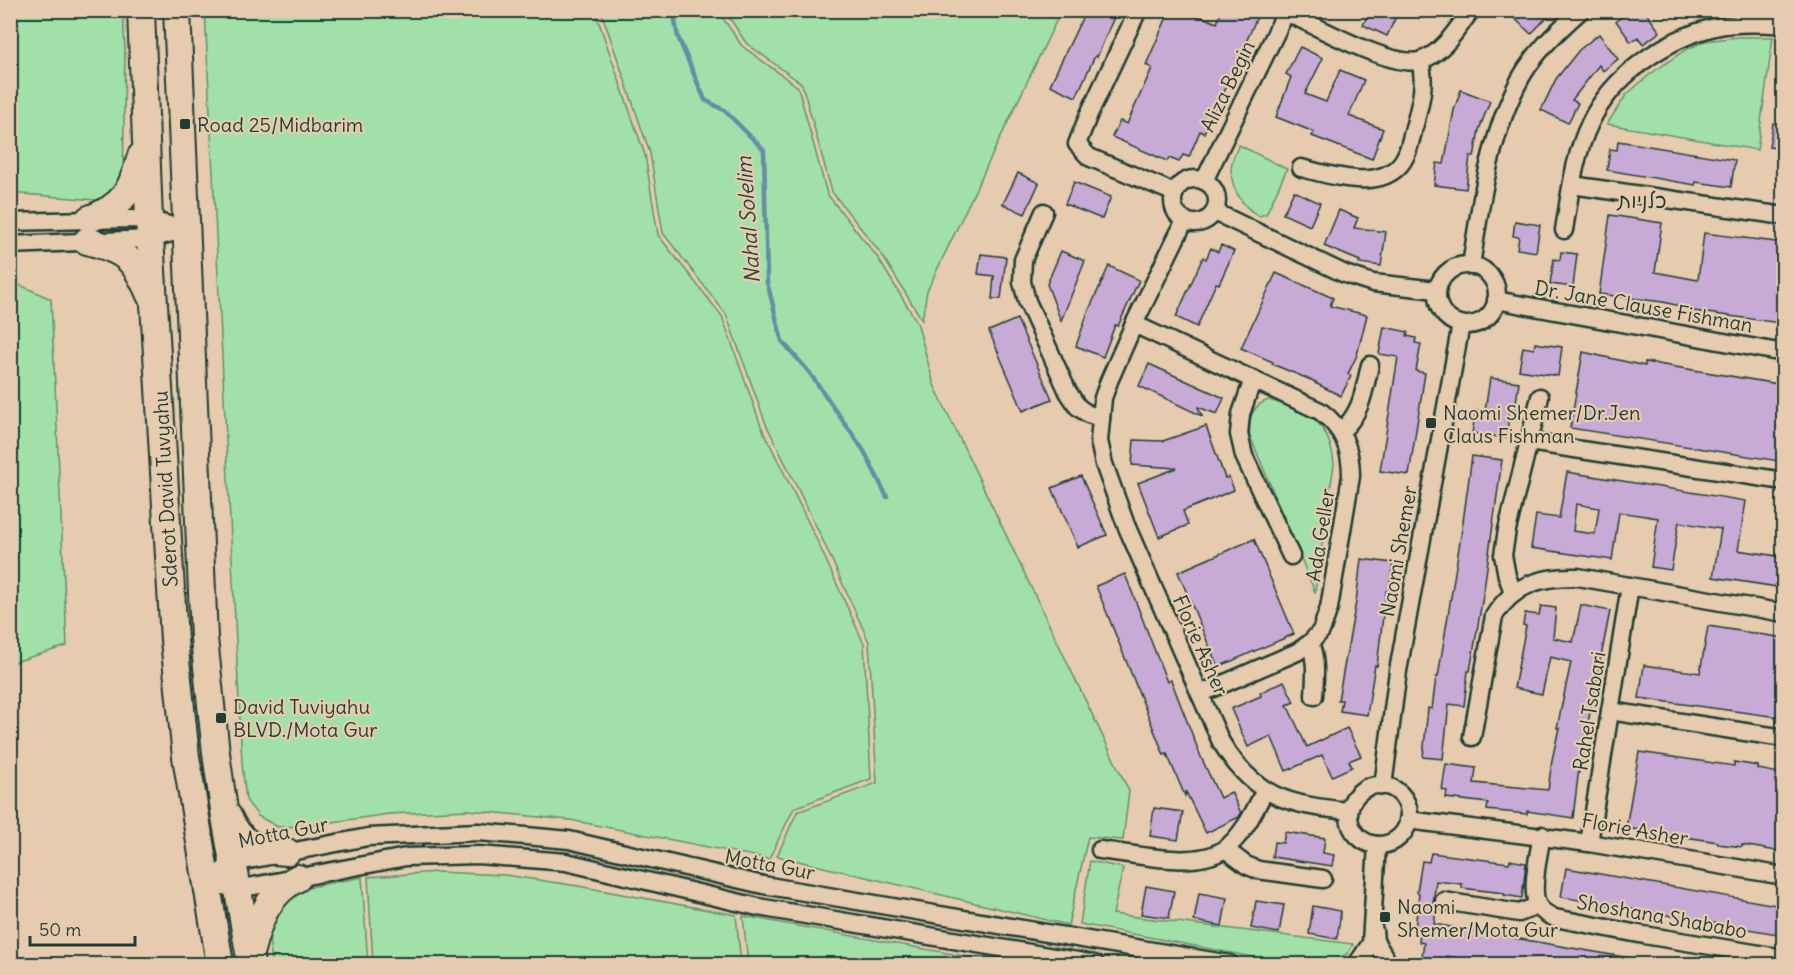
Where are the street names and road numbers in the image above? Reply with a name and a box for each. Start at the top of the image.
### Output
street label: Aliza Begin [1194,36,1260,136]
street label: Dr. Jane Clause Fishman [1533,274,1755,338]
street label: Sderot David Tuvyahu [147,390,183,588]
street label: Naomi Shemer [1374,483,1422,619]
street label: Ada Geller [1300,487,1340,583]
street label: Florie Asher [1168,591,1234,699]
street label: Rahel Tsabari [1567,650,1611,772]
street label: Florie Asher [1580,807,1690,851]
street label: Motta Gur [236,811,330,853]
street label: Motta Gur [723,843,817,885]
street label: Shoshana Shababo [1575,889,1749,943]

